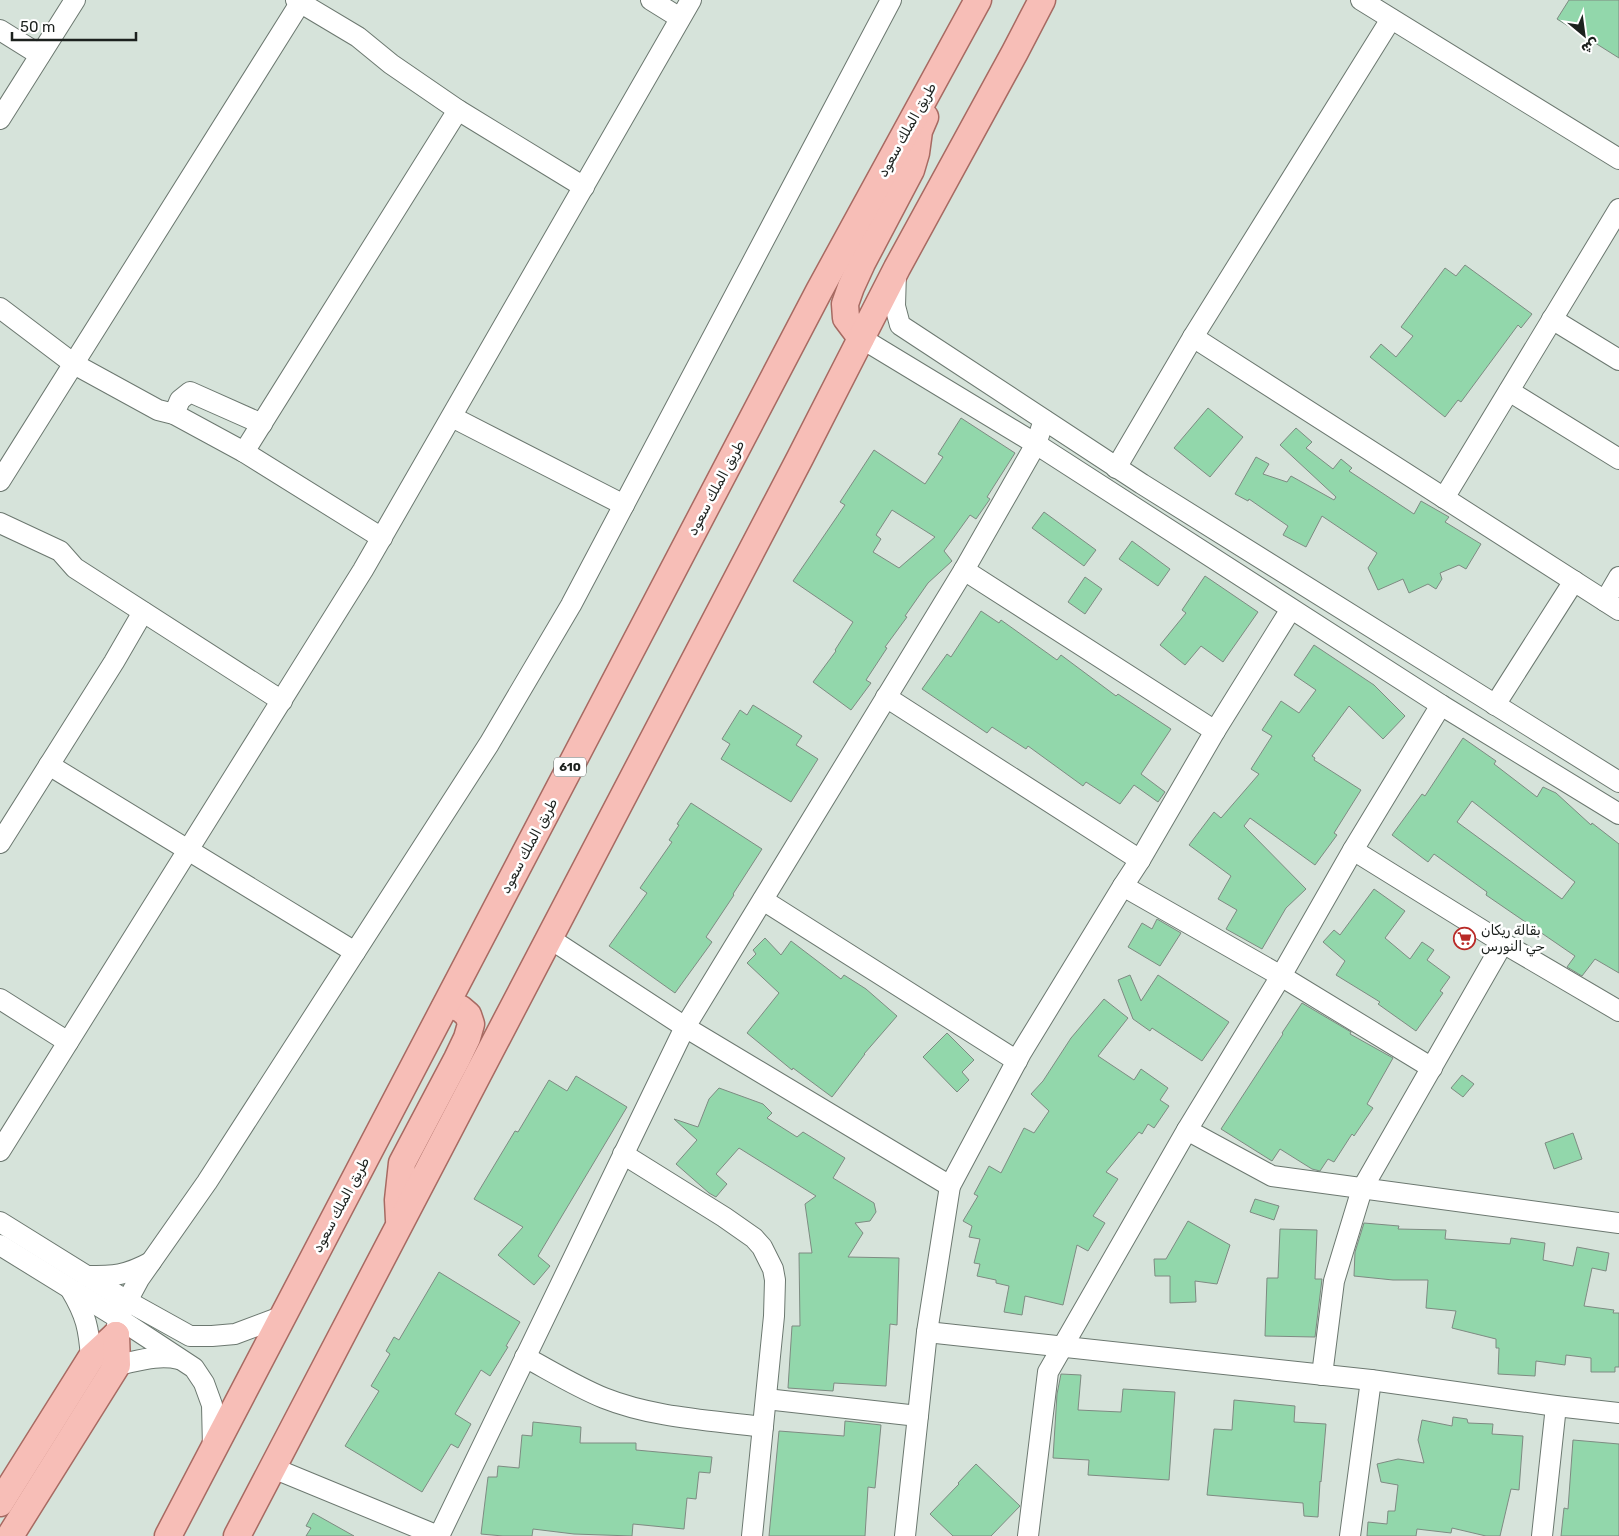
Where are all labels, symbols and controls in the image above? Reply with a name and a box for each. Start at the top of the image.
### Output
scale bar [12,10,136,42]
north arrow [1559,10,1609,60]
text: 50 m [20,18,55,36]
text: ش [1578,34,1602,58]
street label: طريق الملك سعود [874,80,940,180]
street label: طريق الملك سعود [684,437,748,539]
road number: 610 [554,758,586,776]
street label: طريق الملك سعود [497,795,561,897]
place label: بقالة ريكان حي النورس [1481,922,1545,957]
supermarket icon: بقالة ريكان حي النورس [1453,926,1477,950]
street label: طريق الملك سعود [309,1154,373,1256]

